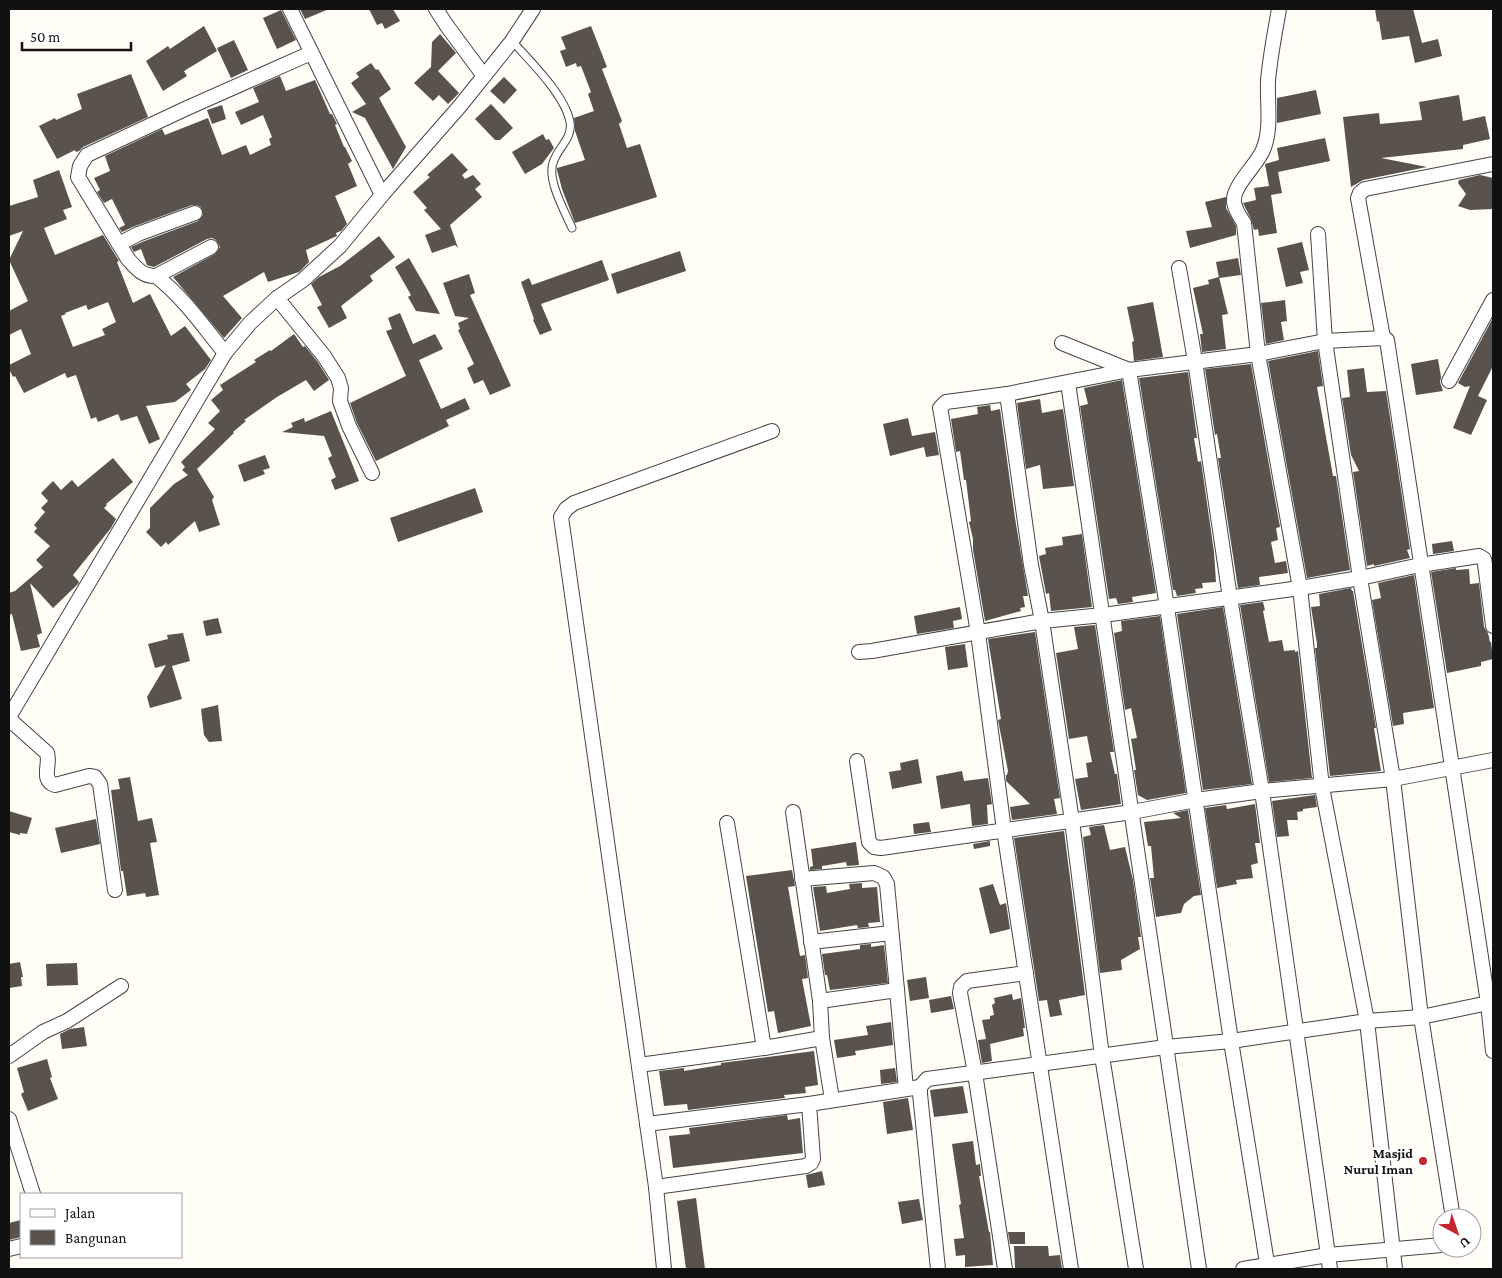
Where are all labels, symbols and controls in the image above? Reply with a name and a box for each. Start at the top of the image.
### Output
scale bar [22,20,131,52]
text: 50 m [30,29,60,45]
place label: Masjid Nurul Iman [1344,1145,1413,1177]
marker: Masjid Nurul Iman [1417,1155,1429,1167]
legend [20,1193,182,1258]
text: Jalan [63,1205,95,1222]
north arrow [1432,1208,1482,1258]
text: Bangunan [65,1230,126,1247]
text: U [1456,1234,1474,1252]

